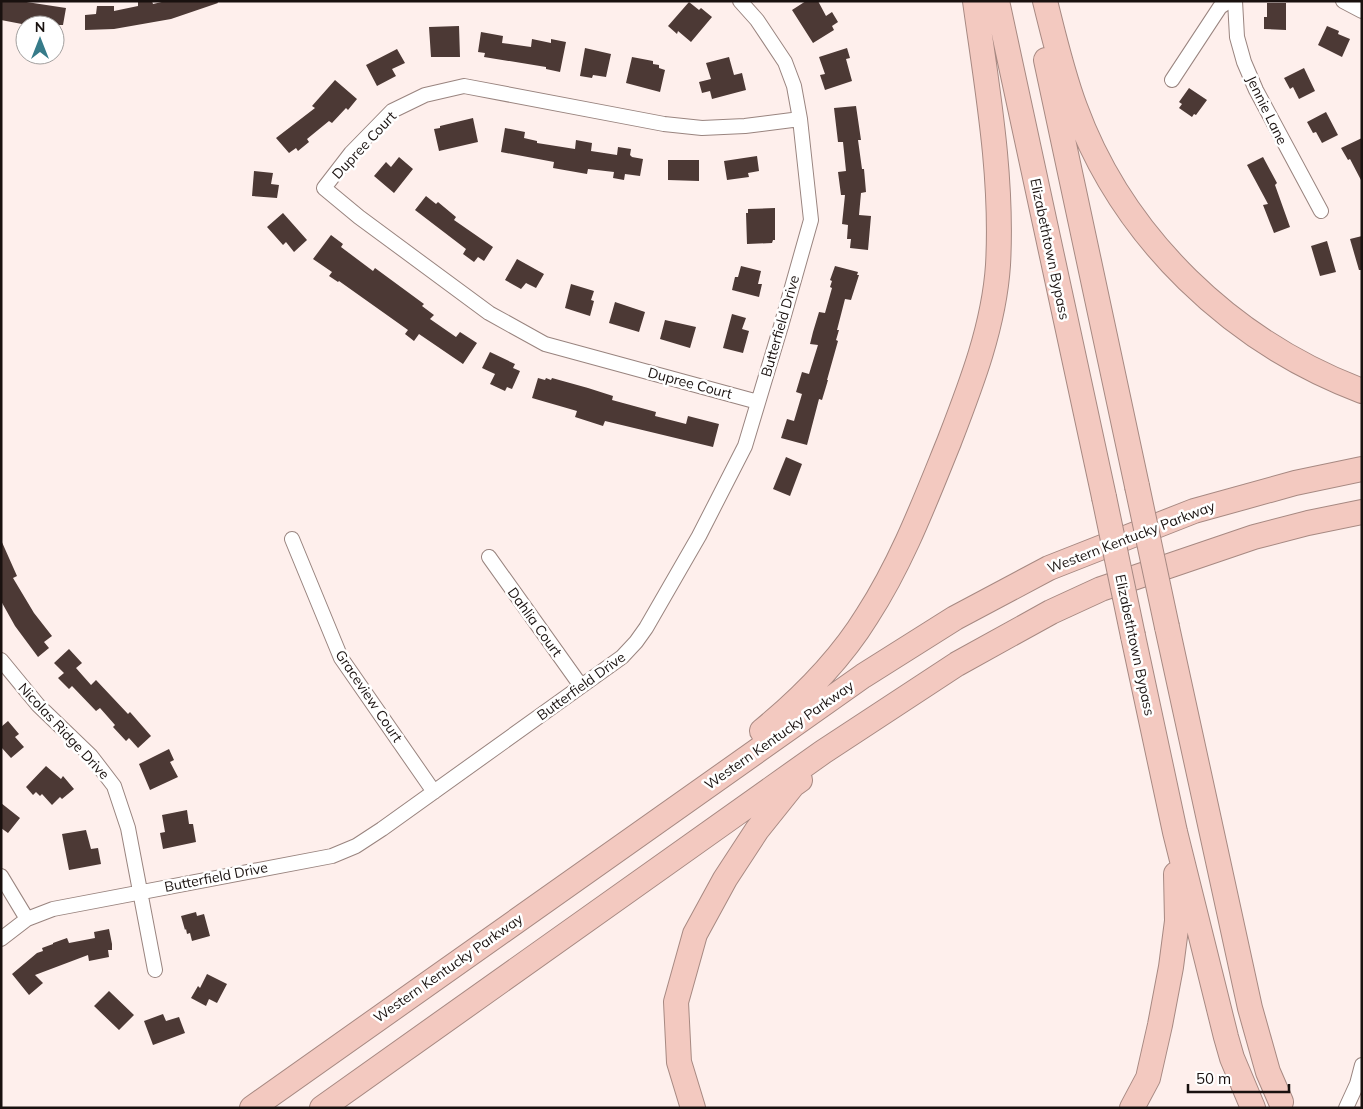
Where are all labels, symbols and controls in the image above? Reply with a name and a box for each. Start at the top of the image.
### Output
north arrow [15,15,65,65]
text: N [35,18,45,36]
street label: Jennie Lane [1242,72,1292,148]
street label: Dupree Court [328,107,400,183]
street label: Elizabethtown Bypass [1026,177,1074,321]
street label: Butterfield Drive [757,273,803,379]
street label: Dupree Court [646,363,734,403]
street label: Western Kentucky Parkway [1045,496,1218,577]
street label: Elizabethtown Bypass [1111,573,1159,717]
street label: Dahlia Court [504,584,566,660]
street label: Graceview Court [331,646,407,746]
street label: Butterfield Drive [533,648,629,724]
street label: Western Kentucky Parkway [701,676,858,793]
street label: Nicolas Ridge Drive [14,679,114,783]
street label: Butterfield Drive [163,858,269,896]
street label: Western Kentucky Parkway [370,909,527,1026]
scale bar [1188,1062,1289,1094]
text: 50 m [1196,1069,1231,1088]

